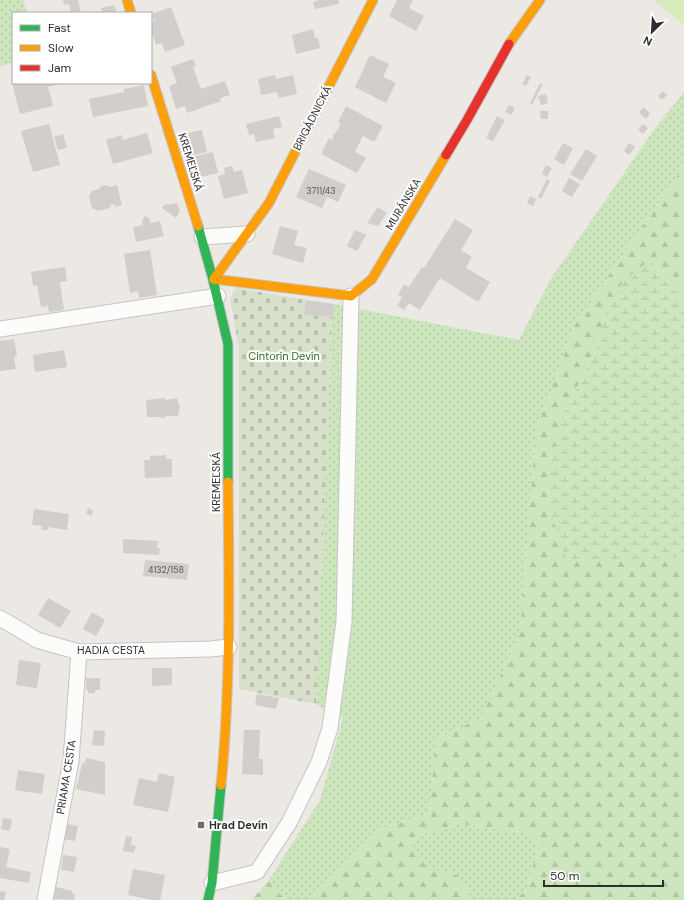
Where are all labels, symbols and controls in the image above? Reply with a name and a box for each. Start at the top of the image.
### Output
legend [12,12,152,84]
north arrow [632,12,672,52]
text: Fast [48,20,71,36]
text: N [641,33,654,49]
text: Slow [48,40,74,56]
text: Jam [48,60,71,76]
street label: BRIGÁDNICKÁ [290,83,334,153]
street label: KREMEĽSKÁ [176,131,206,193]
street label: MURÁNSKA [382,176,424,232]
house number: 3711/43 [306,185,336,197]
park label: Cintorín Devín [248,349,320,363]
street label: KREMEĽSKÁ [209,452,223,512]
house number: 4132/158 [148,564,184,576]
street label: HADIA CESTA [77,643,145,657]
street label: PRIAMA CESTA [53,739,79,815]
place label: Hrad Devín [209,818,268,832]
marker: Hrad Devín [196,820,206,830]
scale bar [544,862,663,888]
text: 50 m [550,868,579,884]

